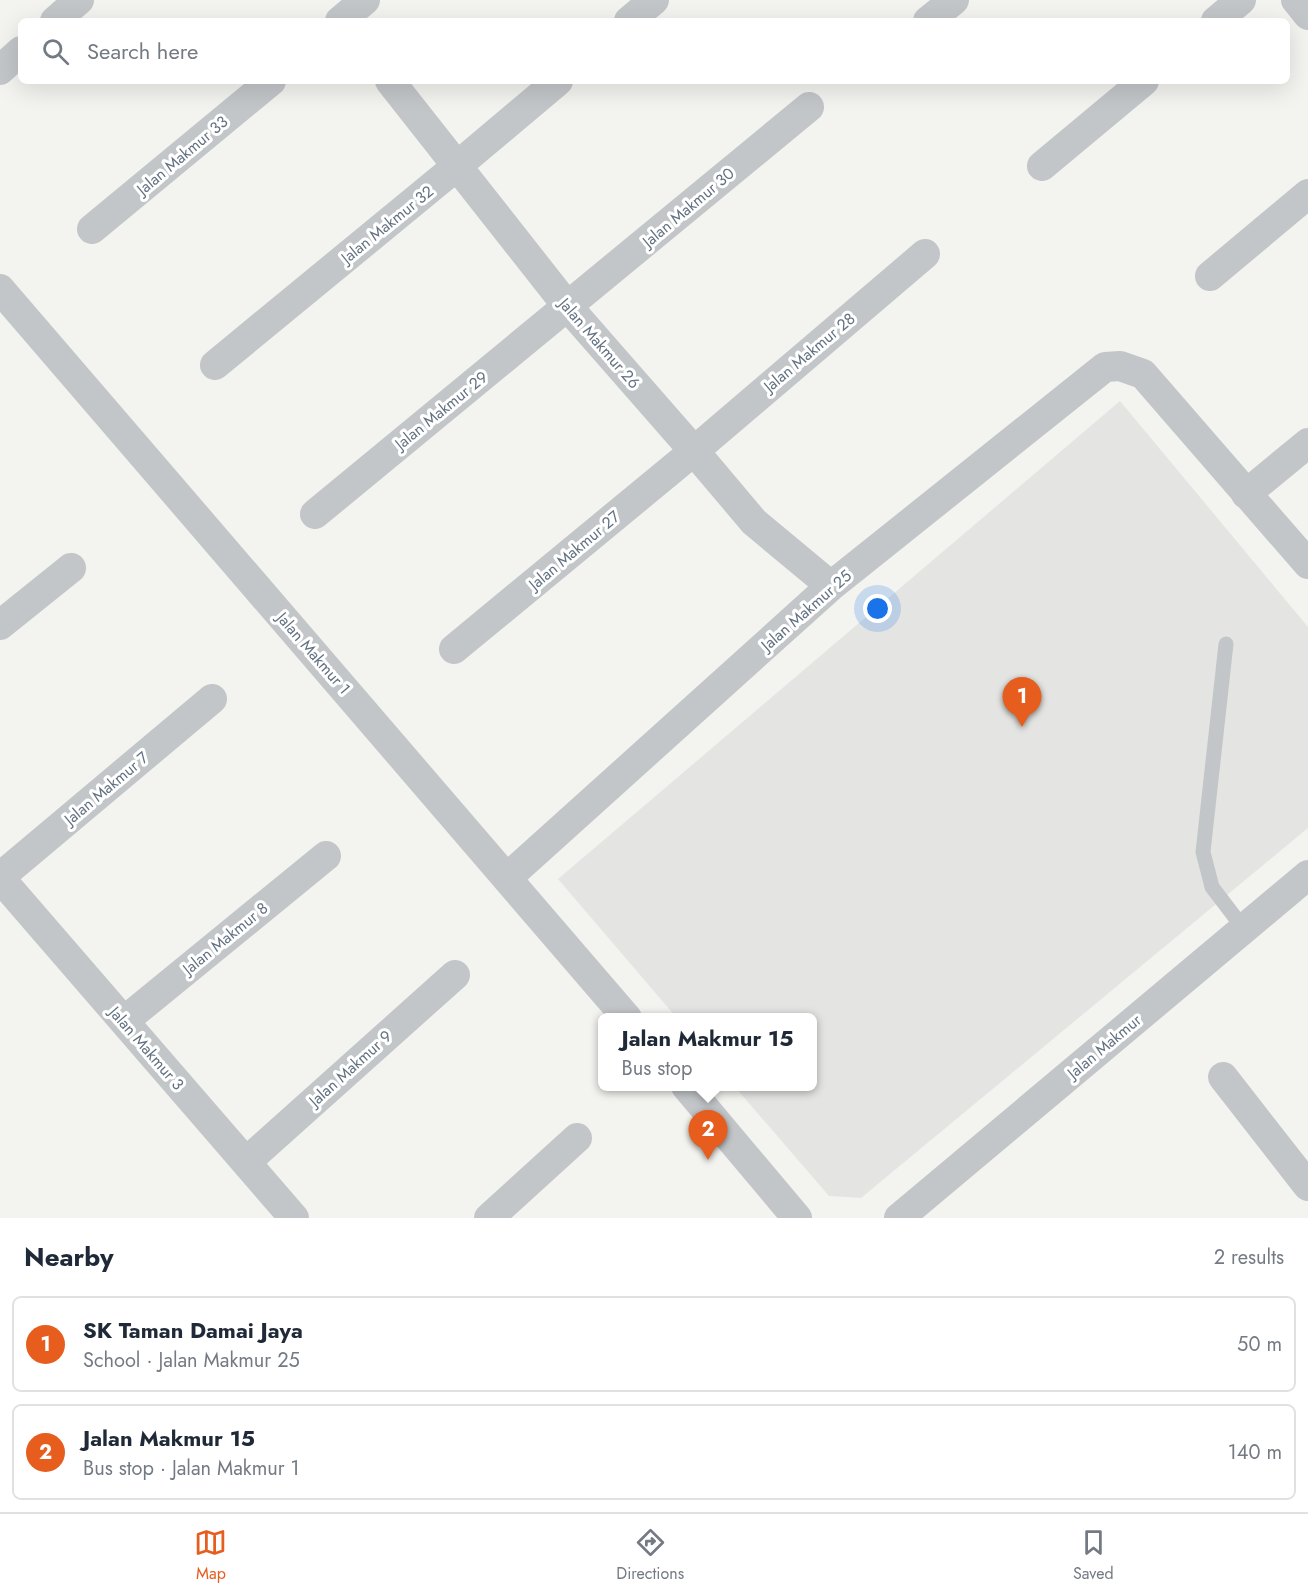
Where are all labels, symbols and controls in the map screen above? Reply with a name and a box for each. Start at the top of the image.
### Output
search box [18,18,1290,84]
icon: search [39,35,72,68]
text: Search here [87,35,198,67]
street label: Jalan Makmur 33 [130,110,233,202]
street label: Jalan Makmur 30 [636,162,739,254]
street label: Jalan Makmur 32 [335,180,438,270]
street label: Jalan Makmur 26 [552,292,645,394]
street label: Jalan Makmur 28 [757,307,860,399]
street label: Jalan Makmur 29 [388,366,493,456]
street label: Jalan Makmur 27 [522,505,625,597]
street label: Jalan Makmur 25 [755,565,857,657]
your location [863,594,892,623]
street label: Jalan Makmur 1 [270,606,356,699]
pin: 1 [1002,678,1042,727]
street label: Jalan Makmur 7 [58,746,154,832]
street label: Jalan Makmur 8 [176,897,273,981]
street label: Jalan Makmur 3 [103,1000,189,1095]
street label: Jalan Makmur [1061,1008,1147,1085]
popup [598,1013,817,1091]
text: Jalan Makmur 15 [621,1022,794,1054]
street label: Jalan Makmur 9 [302,1025,397,1113]
text: Bus stop [621,1054,692,1083]
pin: 2 [688,1110,728,1160]
text: Nearby [24,1238,113,1276]
text: 2 results [1214,1243,1284,1272]
text: SK Taman Damai Jaya [83,1314,303,1346]
text: 1 [40,1330,51,1359]
text: 50 m [1237,1330,1282,1359]
text: School · Jalan Makmur 25 [83,1346,300,1375]
text: Jalan Makmur 15 [83,1422,255,1454]
text: 2 [39,1438,52,1467]
text: 140 m [1228,1438,1282,1467]
text: Bus stop · Jalan Makmur 1 [83,1454,300,1483]
tab: Map [194,1526,227,1585]
tab: Directions [616,1526,684,1585]
tab: Saved [1073,1526,1114,1585]

